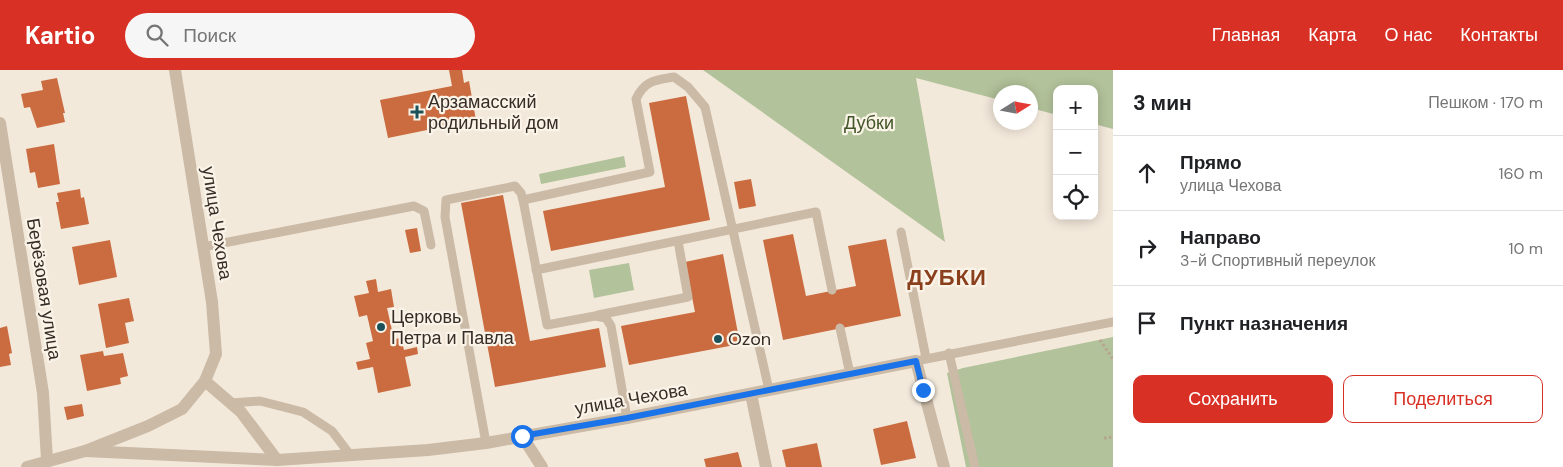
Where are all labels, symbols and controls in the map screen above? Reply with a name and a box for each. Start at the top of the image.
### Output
search box [125,13,475,58]
text: Kartio [25,20,95,51]
icon: search [143,21,171,49]
text: Поиск [183,23,236,48]
text: Главная [1212,23,1280,47]
text: Карта [1308,23,1357,47]
text: О нас [1385,23,1432,47]
text: Контакты [1460,23,1538,47]
north arrow [993,85,1038,130]
map controls [1053,85,1098,220]
button: + [1053,85,1098,130]
text: 3 мин [1133,89,1192,117]
place label: Арзамасский родильный дом [428,90,559,135]
text: Пешком · 170 m [1428,92,1543,113]
marker: Арзамасский родильный дом [410,105,424,119]
park label: Дубки [844,111,894,135]
button: − [1053,130,1098,175]
text: Прямо [1180,150,1242,175]
icon: ahead [1133,159,1161,187]
text: 160 m [1499,163,1543,184]
street label: улица Чехова [196,165,238,282]
button: locate [1053,175,1098,220]
text: улица Чехова [1180,175,1281,196]
street label: Берёзовая улица [21,216,67,363]
text: Направо [1180,225,1261,250]
icon: right [1133,234,1161,262]
text: 10 m [1509,238,1543,259]
text: 3-й Спортивный переулок [1180,250,1376,271]
district label: ДУБКИ [907,263,987,292]
place label: Церковь Петра и Павла [391,305,515,350]
icon: arrive [1133,309,1161,337]
text: Пункт назначения [1180,311,1348,336]
marker: Церковь Петра и Павла [375,321,387,333]
place label: Ozon [728,327,771,351]
marker: Ozon [712,333,724,345]
button: Сохранить [1133,375,1333,423]
button: Поделиться [1343,375,1543,423]
street label: улица Чехова [573,377,690,421]
route end [912,379,935,402]
route start [511,425,534,448]

